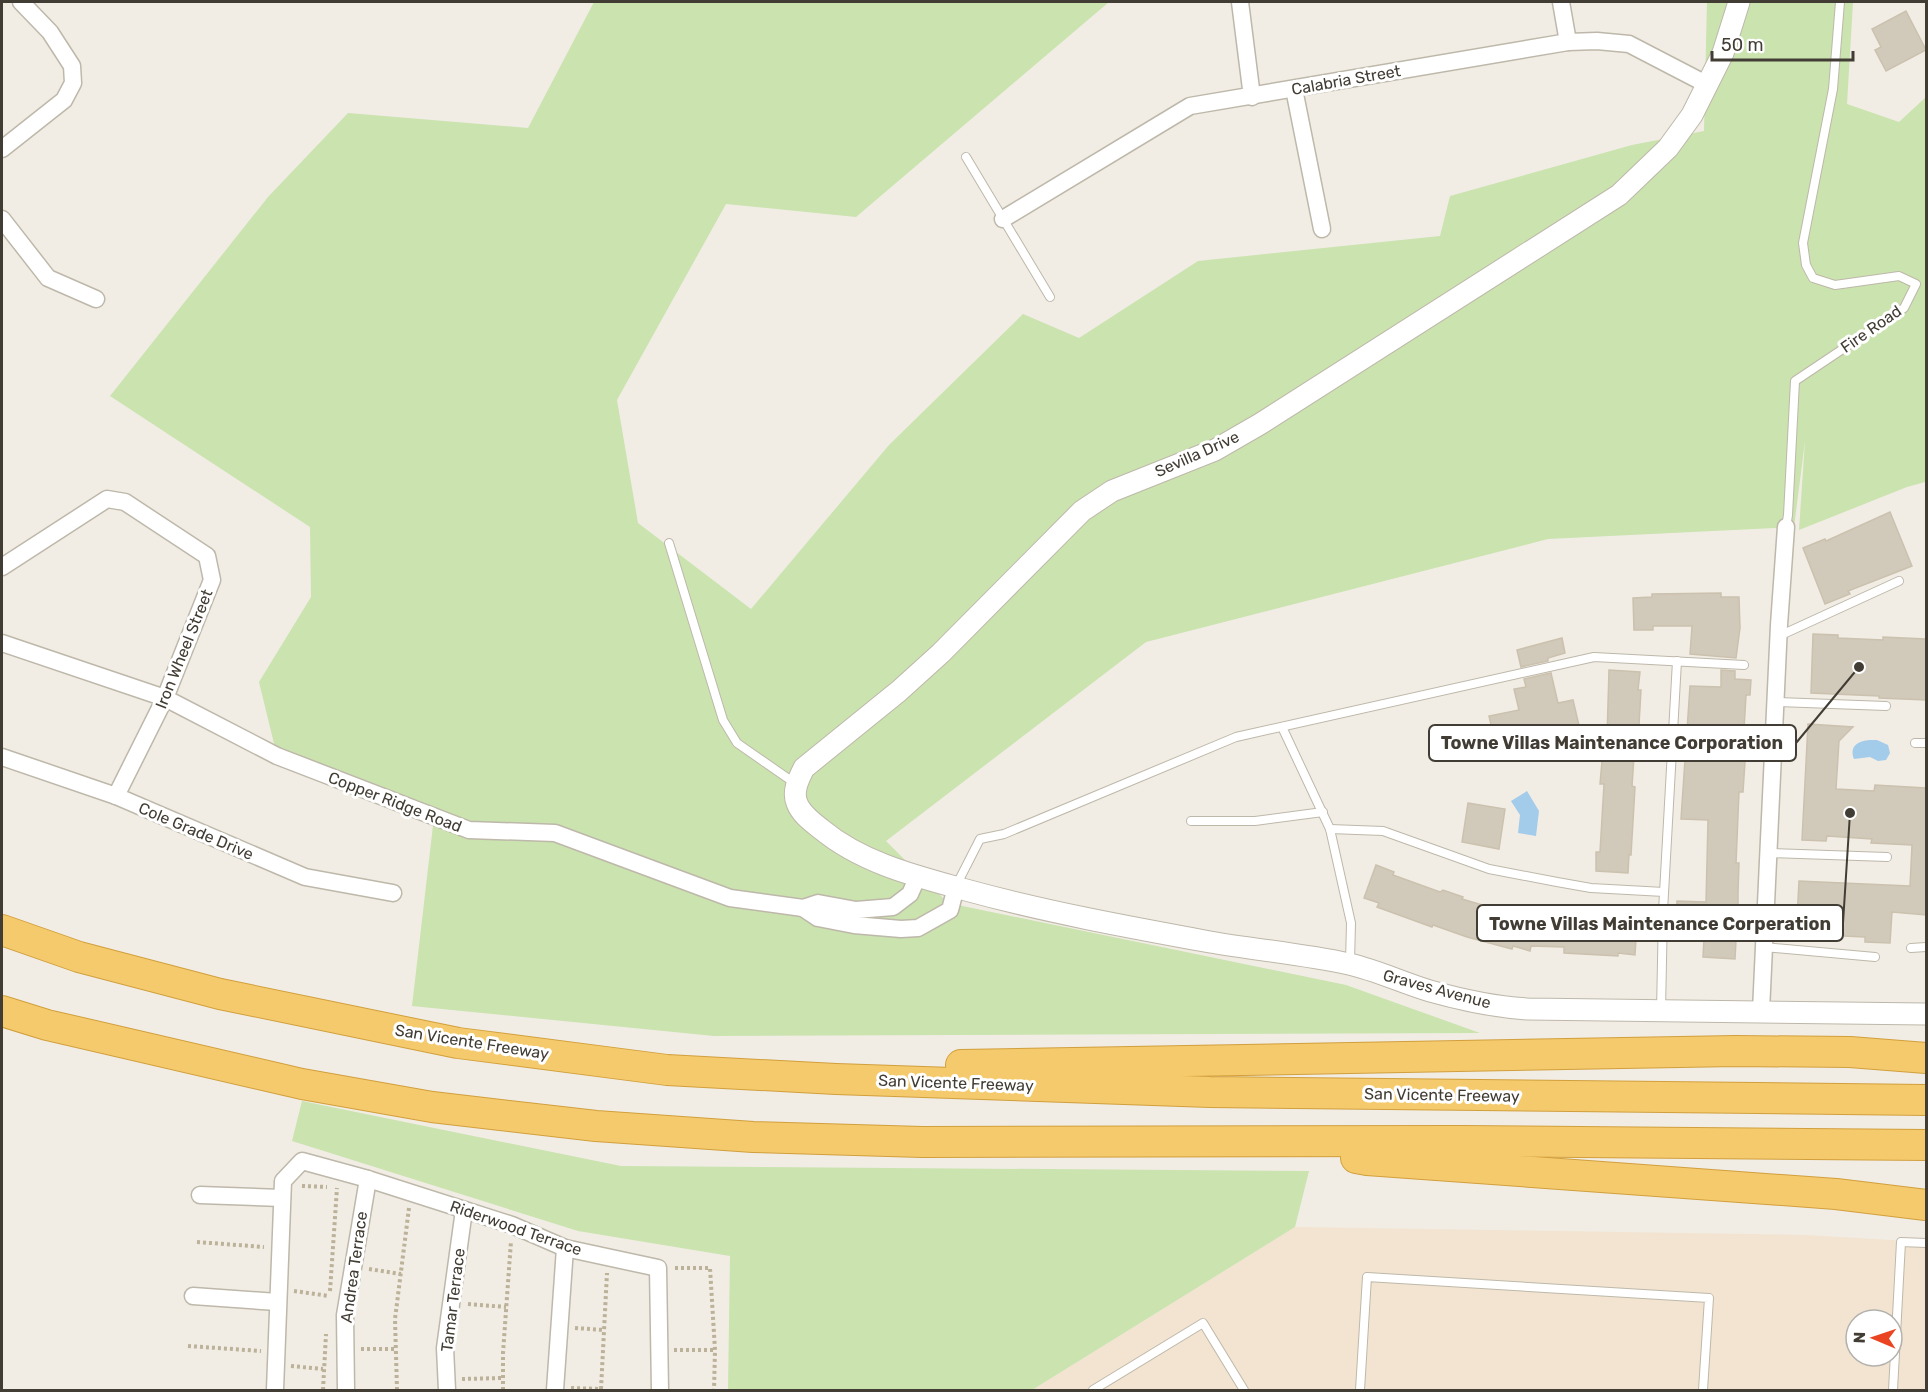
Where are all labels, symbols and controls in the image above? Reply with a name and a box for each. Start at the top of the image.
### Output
scale bar [1712,24,1853,62]
text: 50 m [1721,34,1764,56]
street label: Calabria Street [1290,61,1402,99]
street label: Fire Road [1837,301,1905,357]
street label: Sevilla Drive [1152,427,1242,481]
street label: Iron Wheel Street [151,586,217,712]
callout: Towne Villas Maintenance Corporation [1429,725,1796,761]
text: Towne Villas Maintenance Corporation [1441,732,1783,754]
street label: Copper Ridge Road [325,768,465,836]
street label: Cole Grade Drive [136,798,256,864]
callout: Towne Villas Maintenance Corperation [1477,905,1843,941]
text: Towne Villas Maintenance Corperation [1489,913,1831,935]
street label: Graves Avenue [1381,965,1493,1013]
street label: San Vicente Freeway [394,1020,550,1064]
street label: San Vicente Freeway [878,1071,1034,1095]
street label: San Vicente Freeway [1364,1084,1520,1106]
street label: Riderwood Terrace [448,1197,584,1260]
street label: Andrea Terrace [337,1210,371,1324]
street label: Tamar Terrace [437,1247,469,1353]
north arrow [1844,1308,1904,1368]
text: N [1850,1331,1869,1344]

